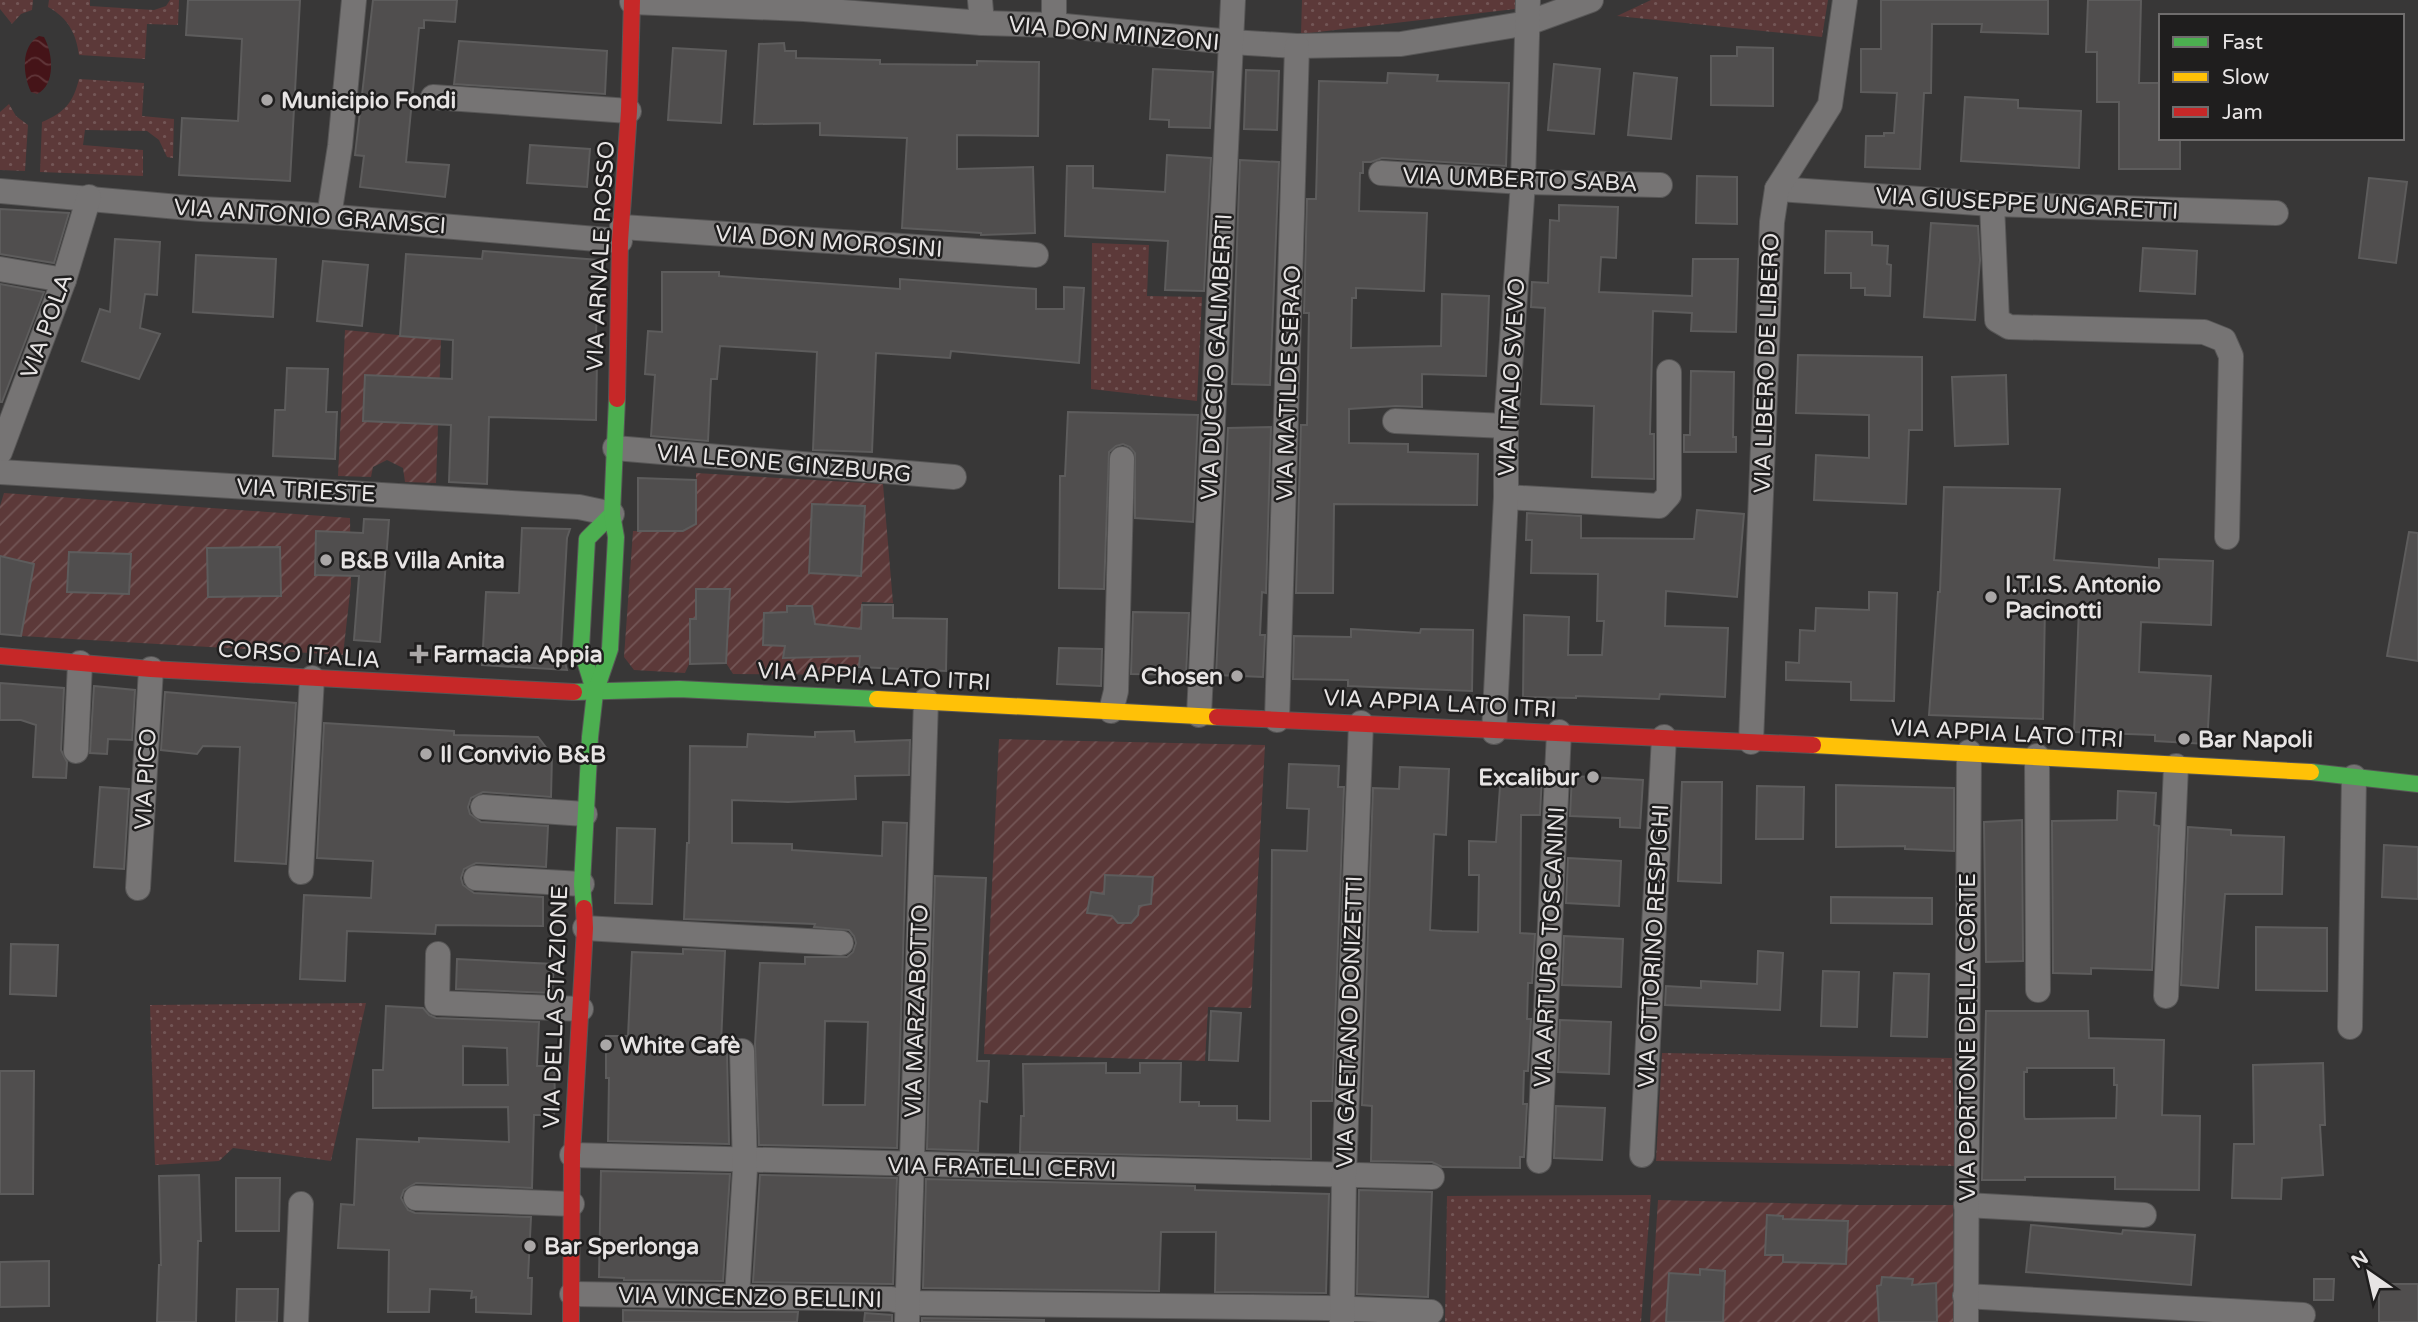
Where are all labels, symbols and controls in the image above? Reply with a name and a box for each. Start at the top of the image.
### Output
street label: VIA DON MINZONI [1007,11,1221,57]
legend [2159,14,2404,140]
text: Fast [2222,30,2263,55]
text: Slow [2222,65,2270,90]
place label: Municipio Fondi [281,87,456,115]
marker: Municipio Fondi [259,92,275,108]
text: Jam [2222,100,2263,125]
street label: VIA ARNALE ROSSO [581,140,621,372]
street label: VIA UMBERTO SABA [1402,162,1638,198]
street label: VIA GIUSEPPE UNGARETTI [1875,182,2179,226]
street label: VIA ANTONIO GRAMSCI [173,194,447,240]
street label: VIA DUCCIO GALIMBERTI [1196,213,1238,501]
street label: VIA DON MOROSINI [714,220,944,264]
street label: VIA LIBERO DE LIBERO [1748,232,1786,494]
street label: VIA MATILDE SERAO [1271,265,1307,501]
street label: VIA POLA [15,270,79,383]
street label: VIA ITALO SVEVO [1493,277,1531,477]
street label: VIA LEONE GINZBURG [655,439,912,489]
street label: VIA TRIESTE [236,473,376,509]
place label: B&B Villa Anita [340,547,505,575]
marker: B&B Villa Anita [318,552,334,568]
place label: I.T.I.S. Antonio Pacinotti [2005,571,2161,625]
marker: I.T.I.S. Antonio Pacinotti [1983,589,1999,605]
street label: CORSO ITALIA [217,635,381,675]
place label: Farmacia Appia [433,641,603,669]
marker: Farmacia Appia [411,646,427,662]
street label: VIA APPIA LATO ITRI [757,657,991,697]
place label: Chosen [1141,663,1223,691]
marker: Chosen [1229,668,1245,684]
street label: VIA APPIA LATO ITRI [1323,684,1557,724]
street label: VIA APPIA LATO ITRI [1890,714,2124,754]
place label: Bar Napoli [2198,726,2313,754]
street label: VIA PICO [129,727,163,831]
marker: Bar Napoli [2176,731,2192,747]
place label: Il Convivio B&B [440,741,606,769]
marker: Il Convivio B&B [418,746,434,762]
place label: Excalibur [1478,764,1580,792]
marker: Excalibur [1585,769,1601,785]
street label: VIA OTTORINO RESPIGHI [1633,803,1675,1089]
street label: VIA ARTURO TOSCANINI [1529,806,1571,1088]
street label: VIA PORTONE DELLA CORTE [1954,873,1982,1201]
street label: VIA GAETANO DONIZETTI [1331,875,1369,1169]
street label: VIA DELLA STAZIONE [538,885,574,1129]
street label: VIA MARZABOTTO [899,904,935,1118]
place label: White Cafè [620,1032,740,1060]
marker: White Cafè [598,1037,614,1053]
street label: VIA FRATELLI CERVI [887,1152,1117,1184]
place label: Bar Sperlonga [544,1233,699,1261]
marker: Bar Sperlonga [522,1238,538,1254]
north arrow [2334,1238,2404,1308]
text: N [2348,1246,2373,1273]
street label: VIA VINCENZO BELLINI [618,1282,882,1314]

